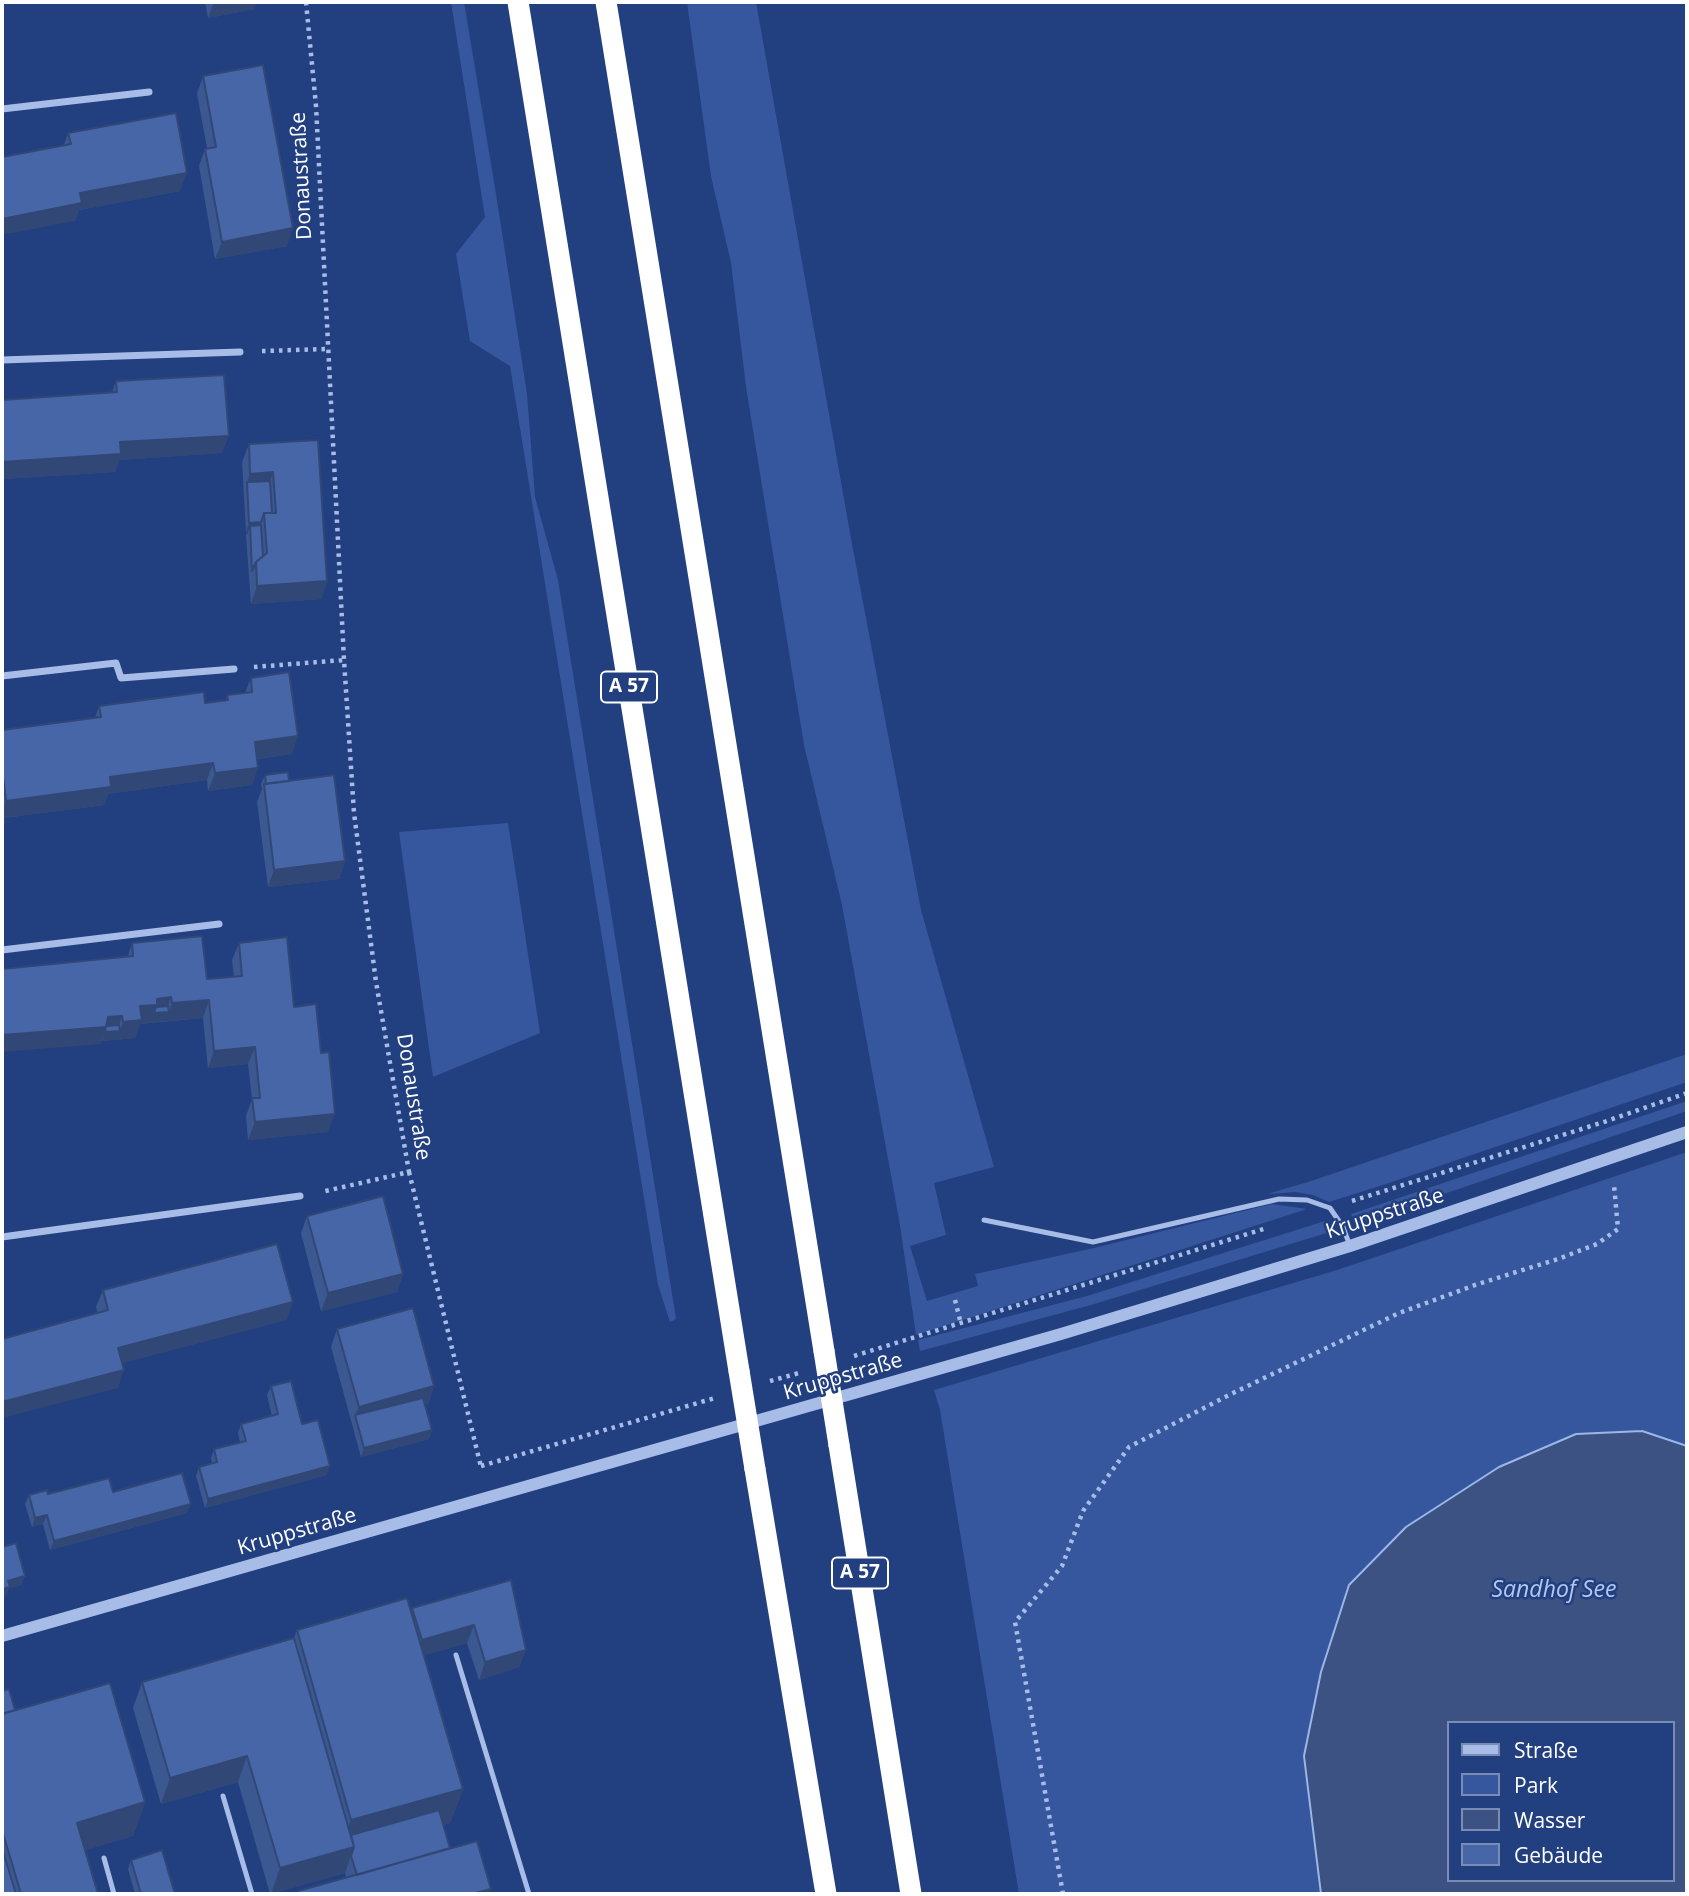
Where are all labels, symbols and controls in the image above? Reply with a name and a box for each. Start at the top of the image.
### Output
street label: Donaustraße [286,111,318,241]
road number: A 57 [601,672,657,702]
street label: Donaustraße [391,1032,435,1162]
street label: Kruppstraße [1323,1183,1447,1245]
street label: Kruppstraße [781,1348,905,1406]
street label: Kruppstraße [235,1503,359,1561]
road number: A 57 [832,1558,888,1588]
water label: Sandhof See [1492,1576,1616,1604]
legend [1448,1721,1675,1882]
text: Straße [1514,1736,1578,1764]
text: Park [1514,1771,1558,1799]
text: Wasser [1514,1806,1585,1834]
text: Gebäude [1514,1841,1603,1869]

